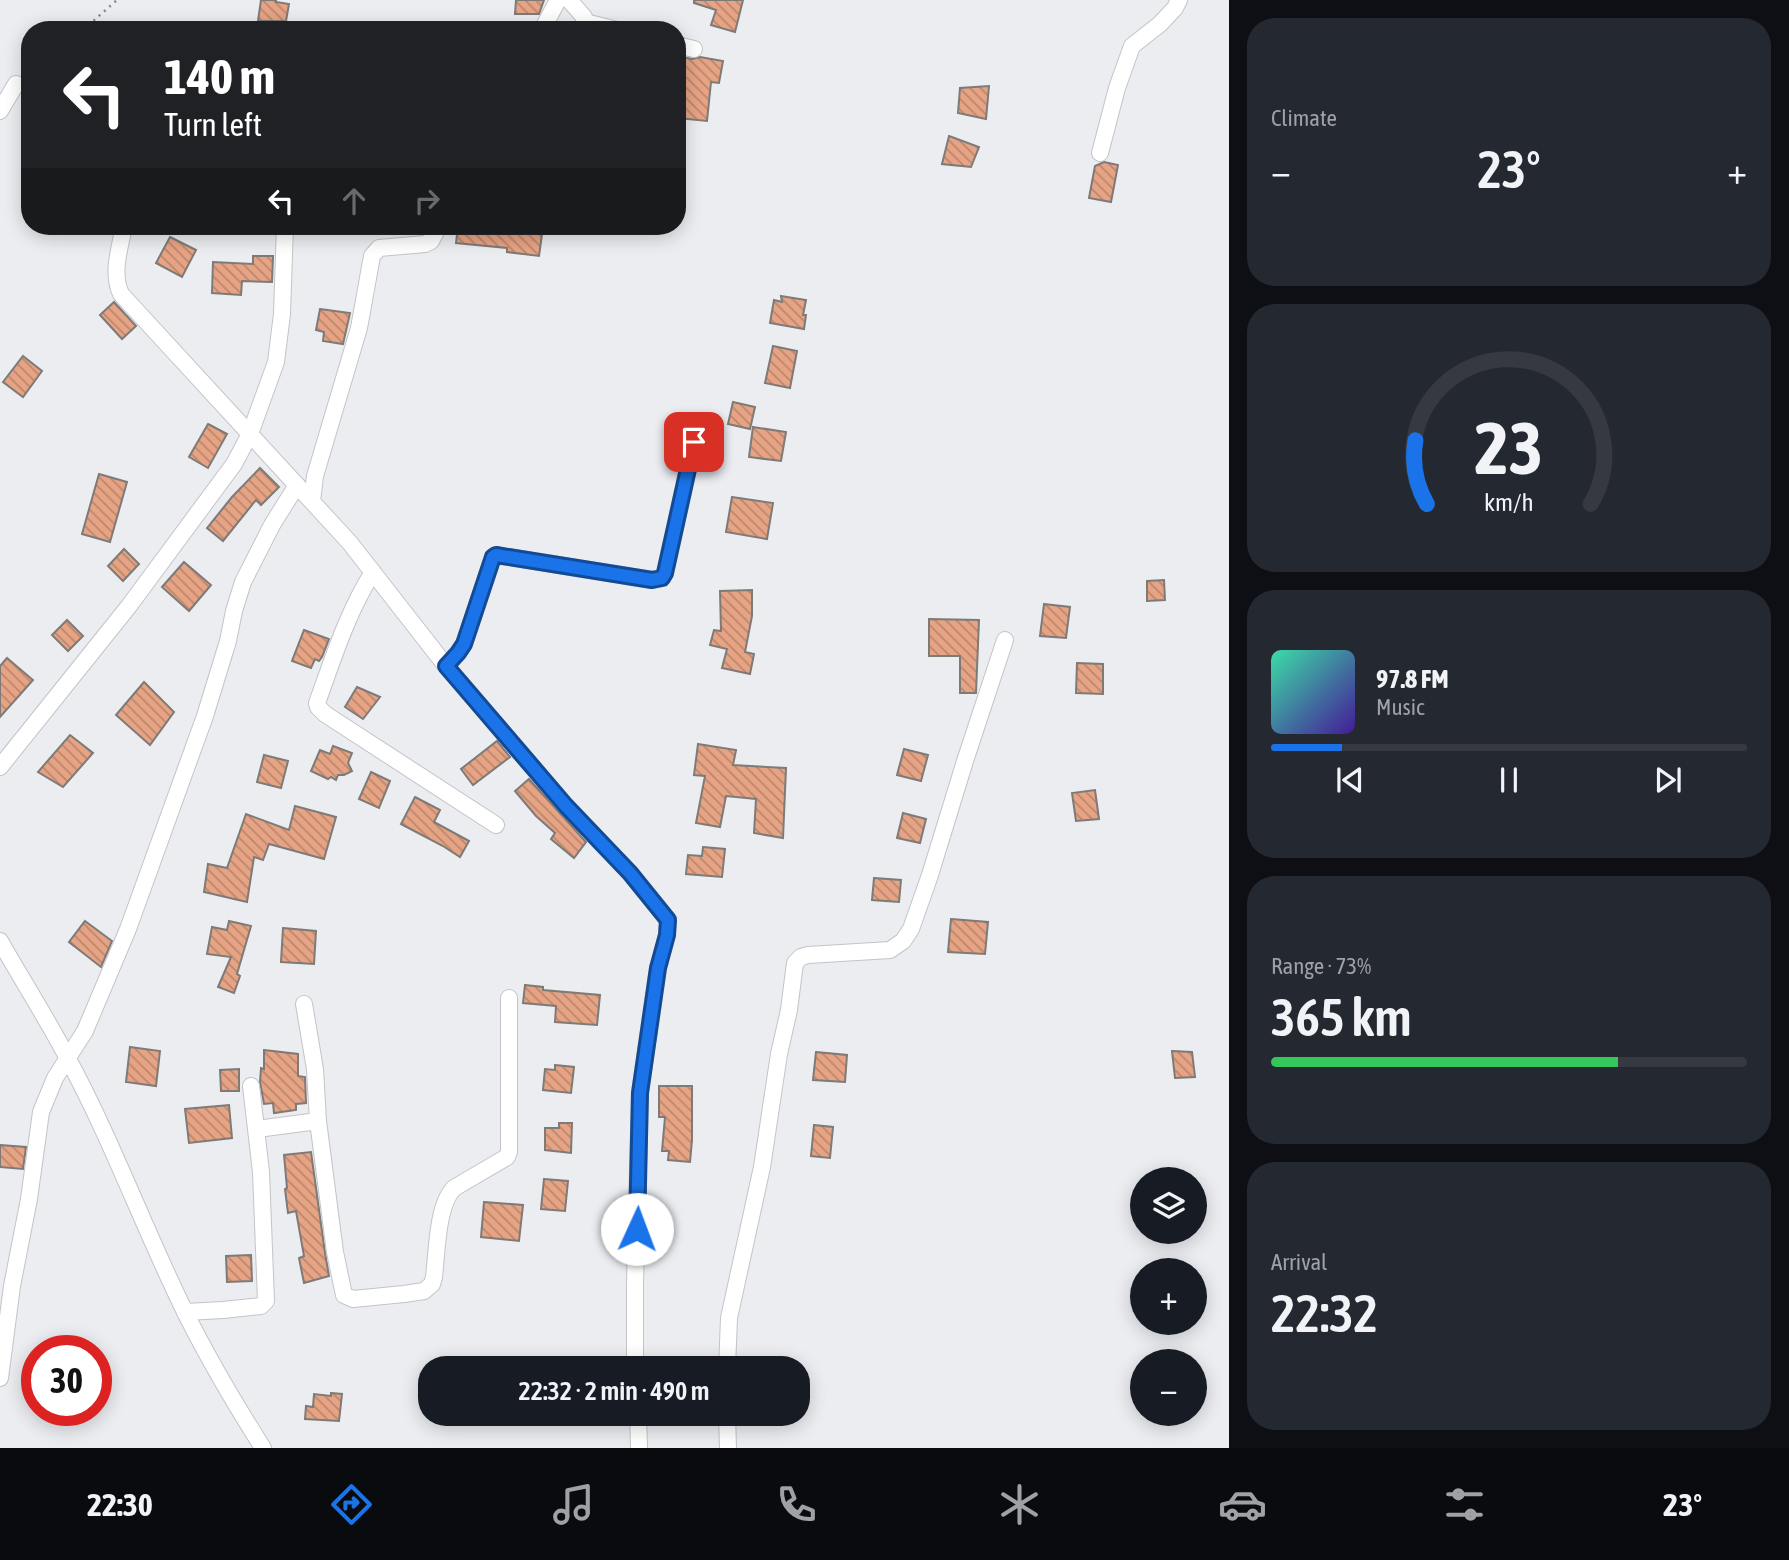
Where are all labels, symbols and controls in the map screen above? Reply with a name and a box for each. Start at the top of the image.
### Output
text: 140 m [164,48,275,104]
icon: left [49,49,140,140]
text: Climate [1271,105,1337,131]
text: Turn left [164,106,262,143]
text: 23° [1477,139,1541,199]
text: − [1271,149,1291,192]
text: + [1727,149,1747,192]
icon: left [262,182,300,220]
icon: ahead [335,182,373,220]
icon: right [408,182,446,220]
text: 23 [1475,406,1543,489]
pin [664,412,724,472]
icon: arrive [675,423,713,461]
text: km/h [1484,488,1534,516]
text: 97.8 FM [1376,664,1449,694]
text: Music [1376,694,1424,720]
icon: previous [1331,761,1369,799]
icon: pause [1490,761,1528,799]
icon: next [1649,761,1687,799]
text: Range · 73% [1271,953,1371,979]
text: 365 km [1271,987,1412,1047]
map controls [1130,1167,1207,1426]
button: layers [1130,1167,1207,1244]
position arrow [600,1192,674,1266]
text: Arrival [1271,1249,1327,1275]
button: + [1130,1258,1207,1335]
text: 22:32 [1271,1283,1378,1343]
speed limit sign: 30 [21,1335,112,1426]
button: − [1130,1349,1207,1426]
text: 22:32 · 2 min · 490 m [519,1376,709,1406]
icon: directions [327,1480,376,1529]
icon: music [549,1480,598,1529]
icon: phone [772,1480,821,1529]
icon: climate [995,1480,1044,1529]
icon: car [1218,1480,1267,1529]
icon: filters [1440,1480,1489,1529]
text: 22:30 [87,1486,153,1523]
text: 23° [1663,1486,1702,1523]

